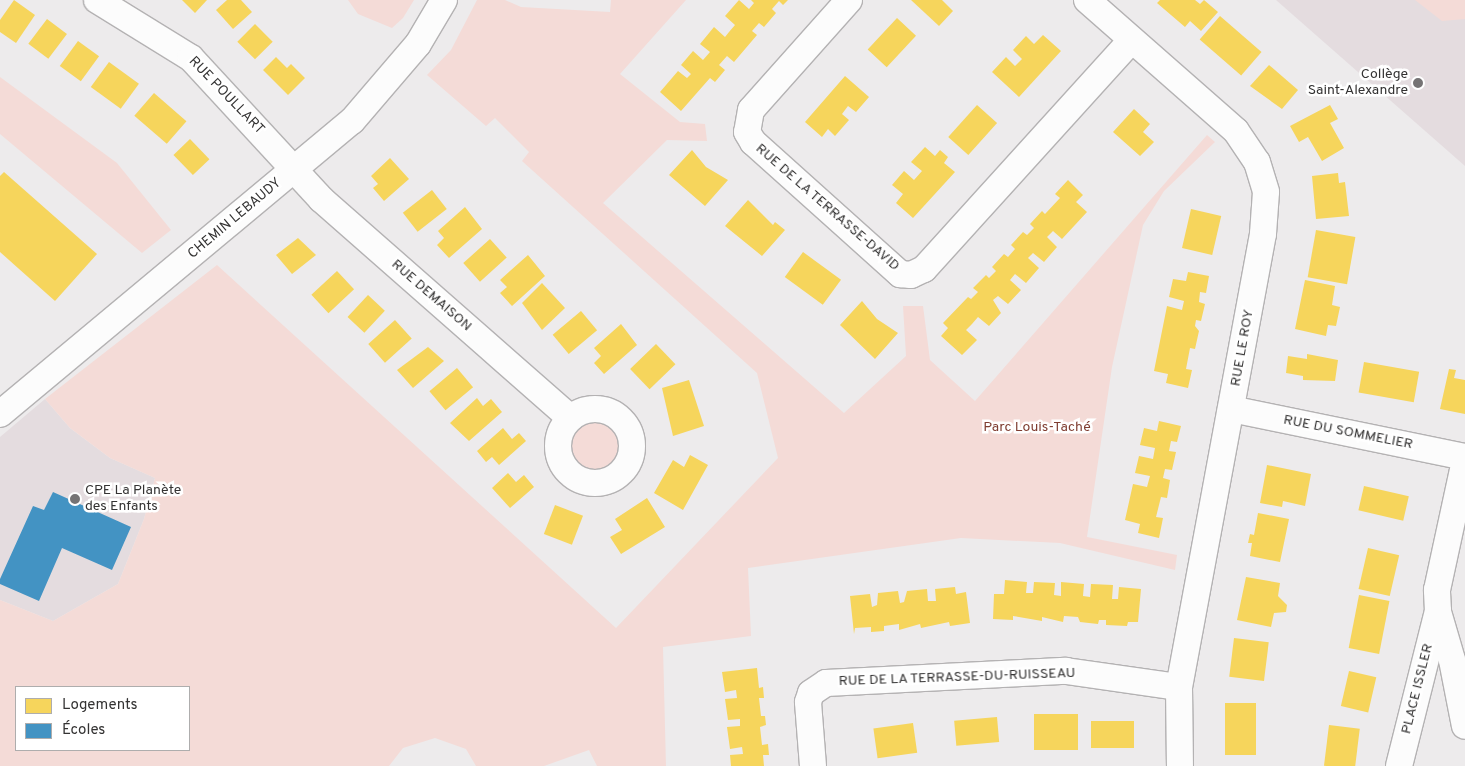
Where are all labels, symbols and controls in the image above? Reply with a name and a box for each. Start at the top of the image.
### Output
street label: RUE POULLART [185,54,267,138]
place label: Collège Saint-Alexandre [1308,67,1408,100]
marker: Collège Saint-Alexandre [1412,77,1424,89]
street label: RUE DE LA TERRASSE-DAVID [751,140,903,276]
street label: CHEMIN LEBAUDY [185,175,285,263]
street label: RUE DEMAISON [387,257,475,335]
street label: RUE LE ROY [1228,308,1258,388]
street label: RUE DU SOMMELIER [1282,412,1414,454]
park label: Parc Louis-Taché [983,420,1091,436]
place label: CPE La Planète des Enfants [85,483,181,516]
marker: CPE La Planète des Enfants [69,493,81,505]
street label: PLACE ISSLER [1399,642,1437,736]
street label: RUE DE LA TERRASSE-DU-RUISSEAU [838,665,1076,691]
legend [15,686,190,751]
text: Logements [62,696,138,715]
text: Écoles [62,721,105,740]

